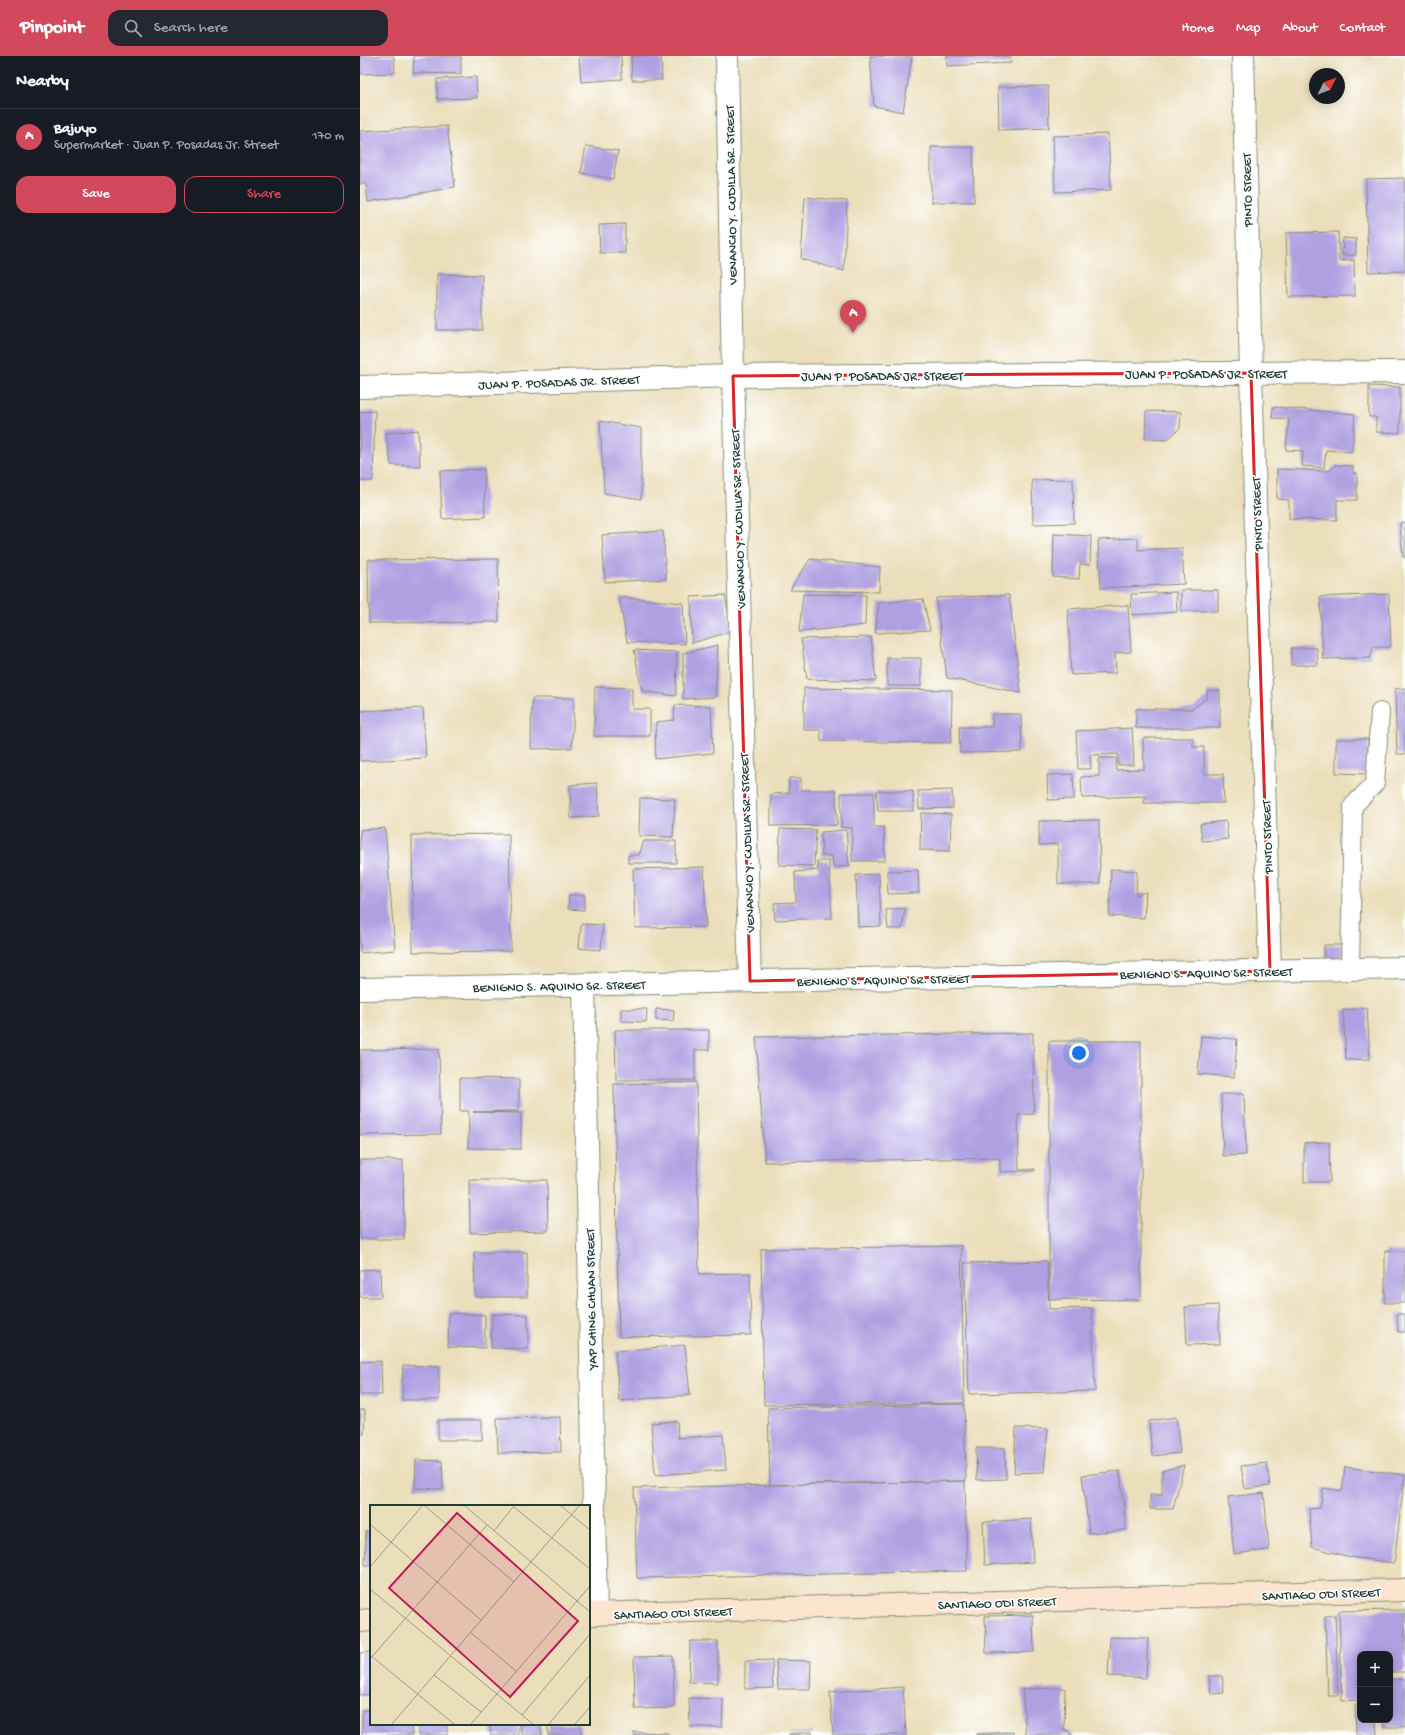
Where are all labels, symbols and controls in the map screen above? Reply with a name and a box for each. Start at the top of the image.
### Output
search box [108,10,388,46]
text: Pinpoint [20,17,84,40]
icon: search [122,17,144,39]
text: Search here [154,19,228,37]
text: Home [1182,20,1214,37]
text: Map [1236,20,1260,37]
text: About [1282,20,1318,37]
text: Contact [1340,20,1385,37]
north arrow [1309,68,1345,104]
text: Nearby [16,72,69,92]
street label: VENANCIO Y. CUDILLA SR. STREET [723,104,742,286]
text: Bajuyo [54,120,97,138]
text: A [25,129,33,144]
text: 170 m [312,129,344,144]
text: Supermarket · Juan P. Posadas Jr. Street [54,138,279,153]
street label: PINTO STREET [1240,152,1257,228]
button: Save [16,176,176,213]
button: Share [184,176,344,213]
pin: A [840,300,866,333]
street label: JUAN P. POSADAS JR. STREET [1125,368,1288,383]
street label: JUAN P. POSADAS JR. STREET [801,370,964,385]
street label: JUAN P. POSADAS JR. STREET [478,373,641,394]
street label: VENANCIO Y. CUDILLA SR. STREET [729,428,750,610]
street label: PINTO STREET [1250,476,1267,552]
street label: VENANCIO Y. CUDILLA SR. STREET [738,752,759,934]
street label: PINTO STREET [1260,799,1277,875]
street label: BENIGNO S. AQUINO SR. STREET [1119,965,1293,984]
street label: BENIGNO S. AQUINO SR. STREET [796,972,970,991]
street label: BENIGNO S. AQUINO SR. STREET [472,978,646,997]
your location [1069,1043,1089,1063]
street label: YAP CHING CHUAN STREET [584,1227,601,1371]
inset map [370,1505,590,1725]
street label: SANTIAGO ODI STREET [1262,1586,1382,1605]
street label: SANTIAGO ODI STREET [938,1595,1058,1614]
street label: SANTIAGO ODI STREET [614,1605,734,1624]
map controls [1357,1651,1393,1723]
button: + [1357,1651,1393,1687]
button: − [1357,1687,1393,1723]

